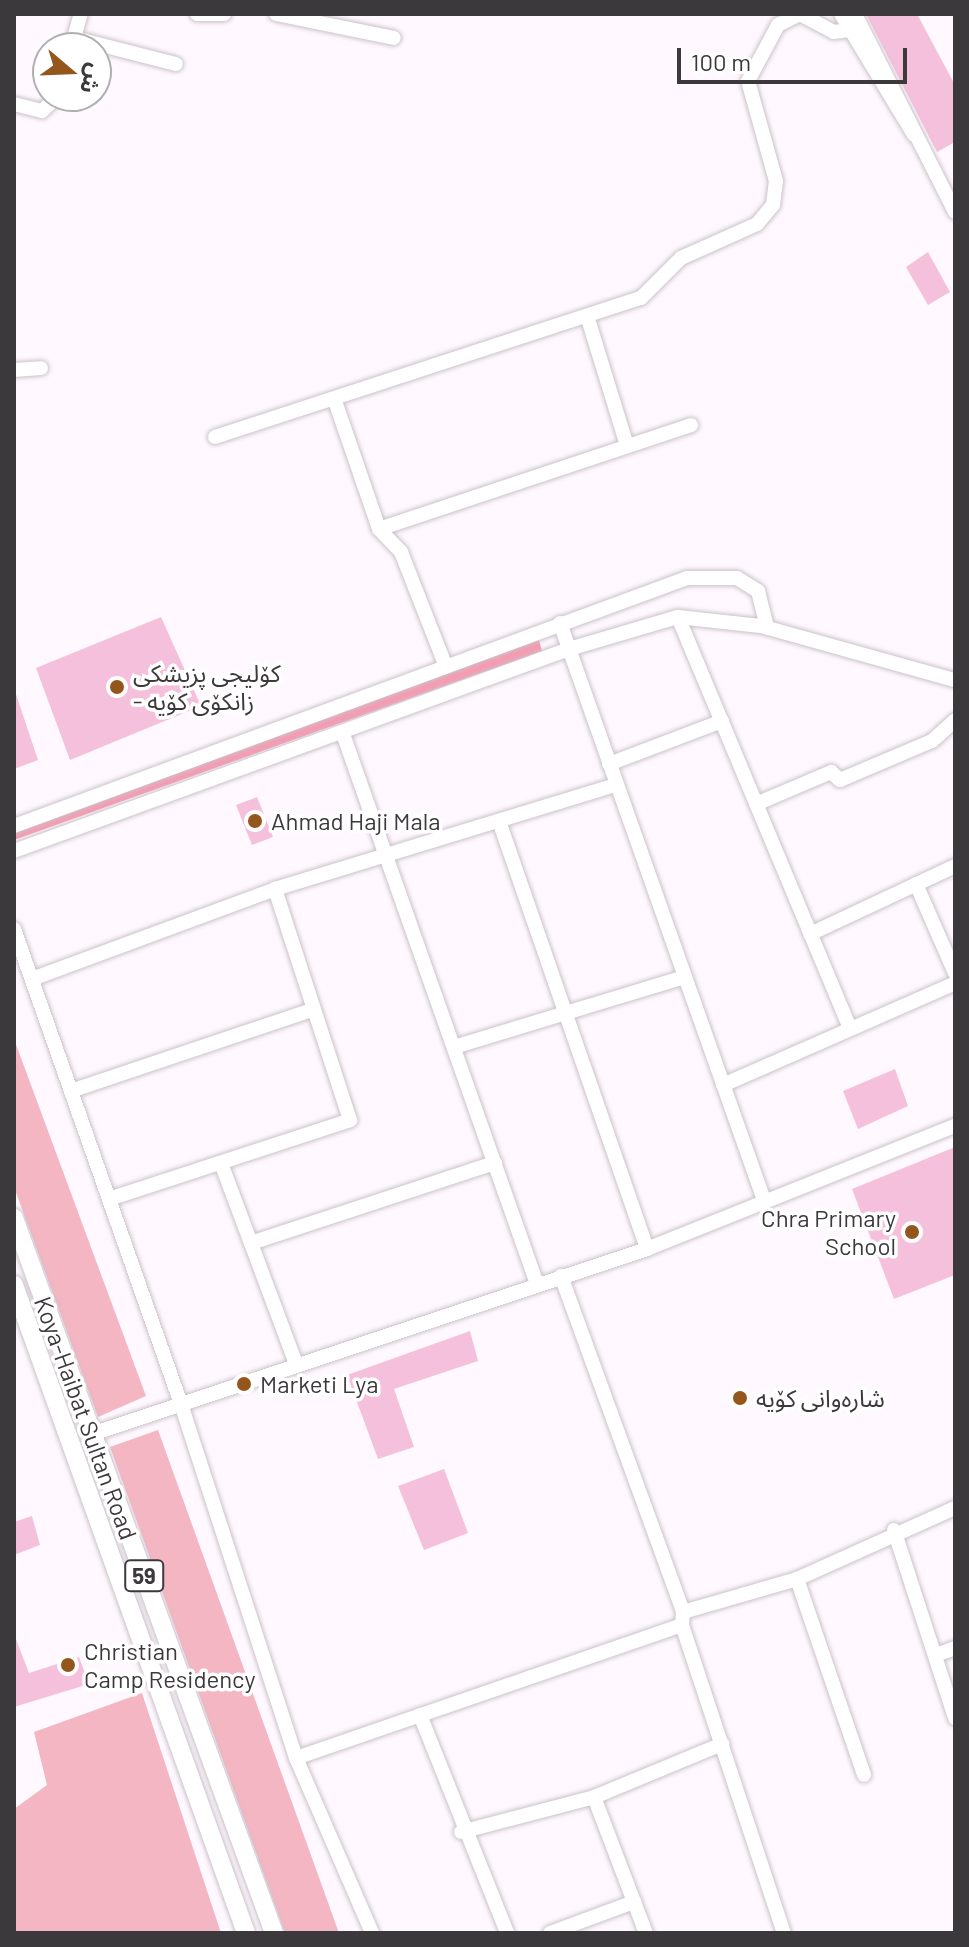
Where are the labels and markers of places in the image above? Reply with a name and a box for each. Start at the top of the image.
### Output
place label: کۆلیجی پزیشکی - زانکۆی کۆیە [133,659,281,715]
marker: کۆلیجی پزیشکی - زانکۆی کۆیە [108,678,126,696]
place label: Ahmad Haji Mala [271,807,440,835]
marker: Ahmad Haji Mala [246,812,264,830]
place label: Chra Primary School [761,1204,896,1260]
marker: Chra Primary School [903,1223,921,1241]
place label: Marketi Lya [260,1370,378,1398]
marker: Marketi Lya [235,1375,253,1393]
place label: شارەوانی کۆیە [756,1384,885,1412]
marker: شارەوانی کۆیە [731,1389,749,1407]
place label: Christian Camp Residency [84,1637,256,1693]
marker: Christian Camp Residency [59,1656,77,1674]

